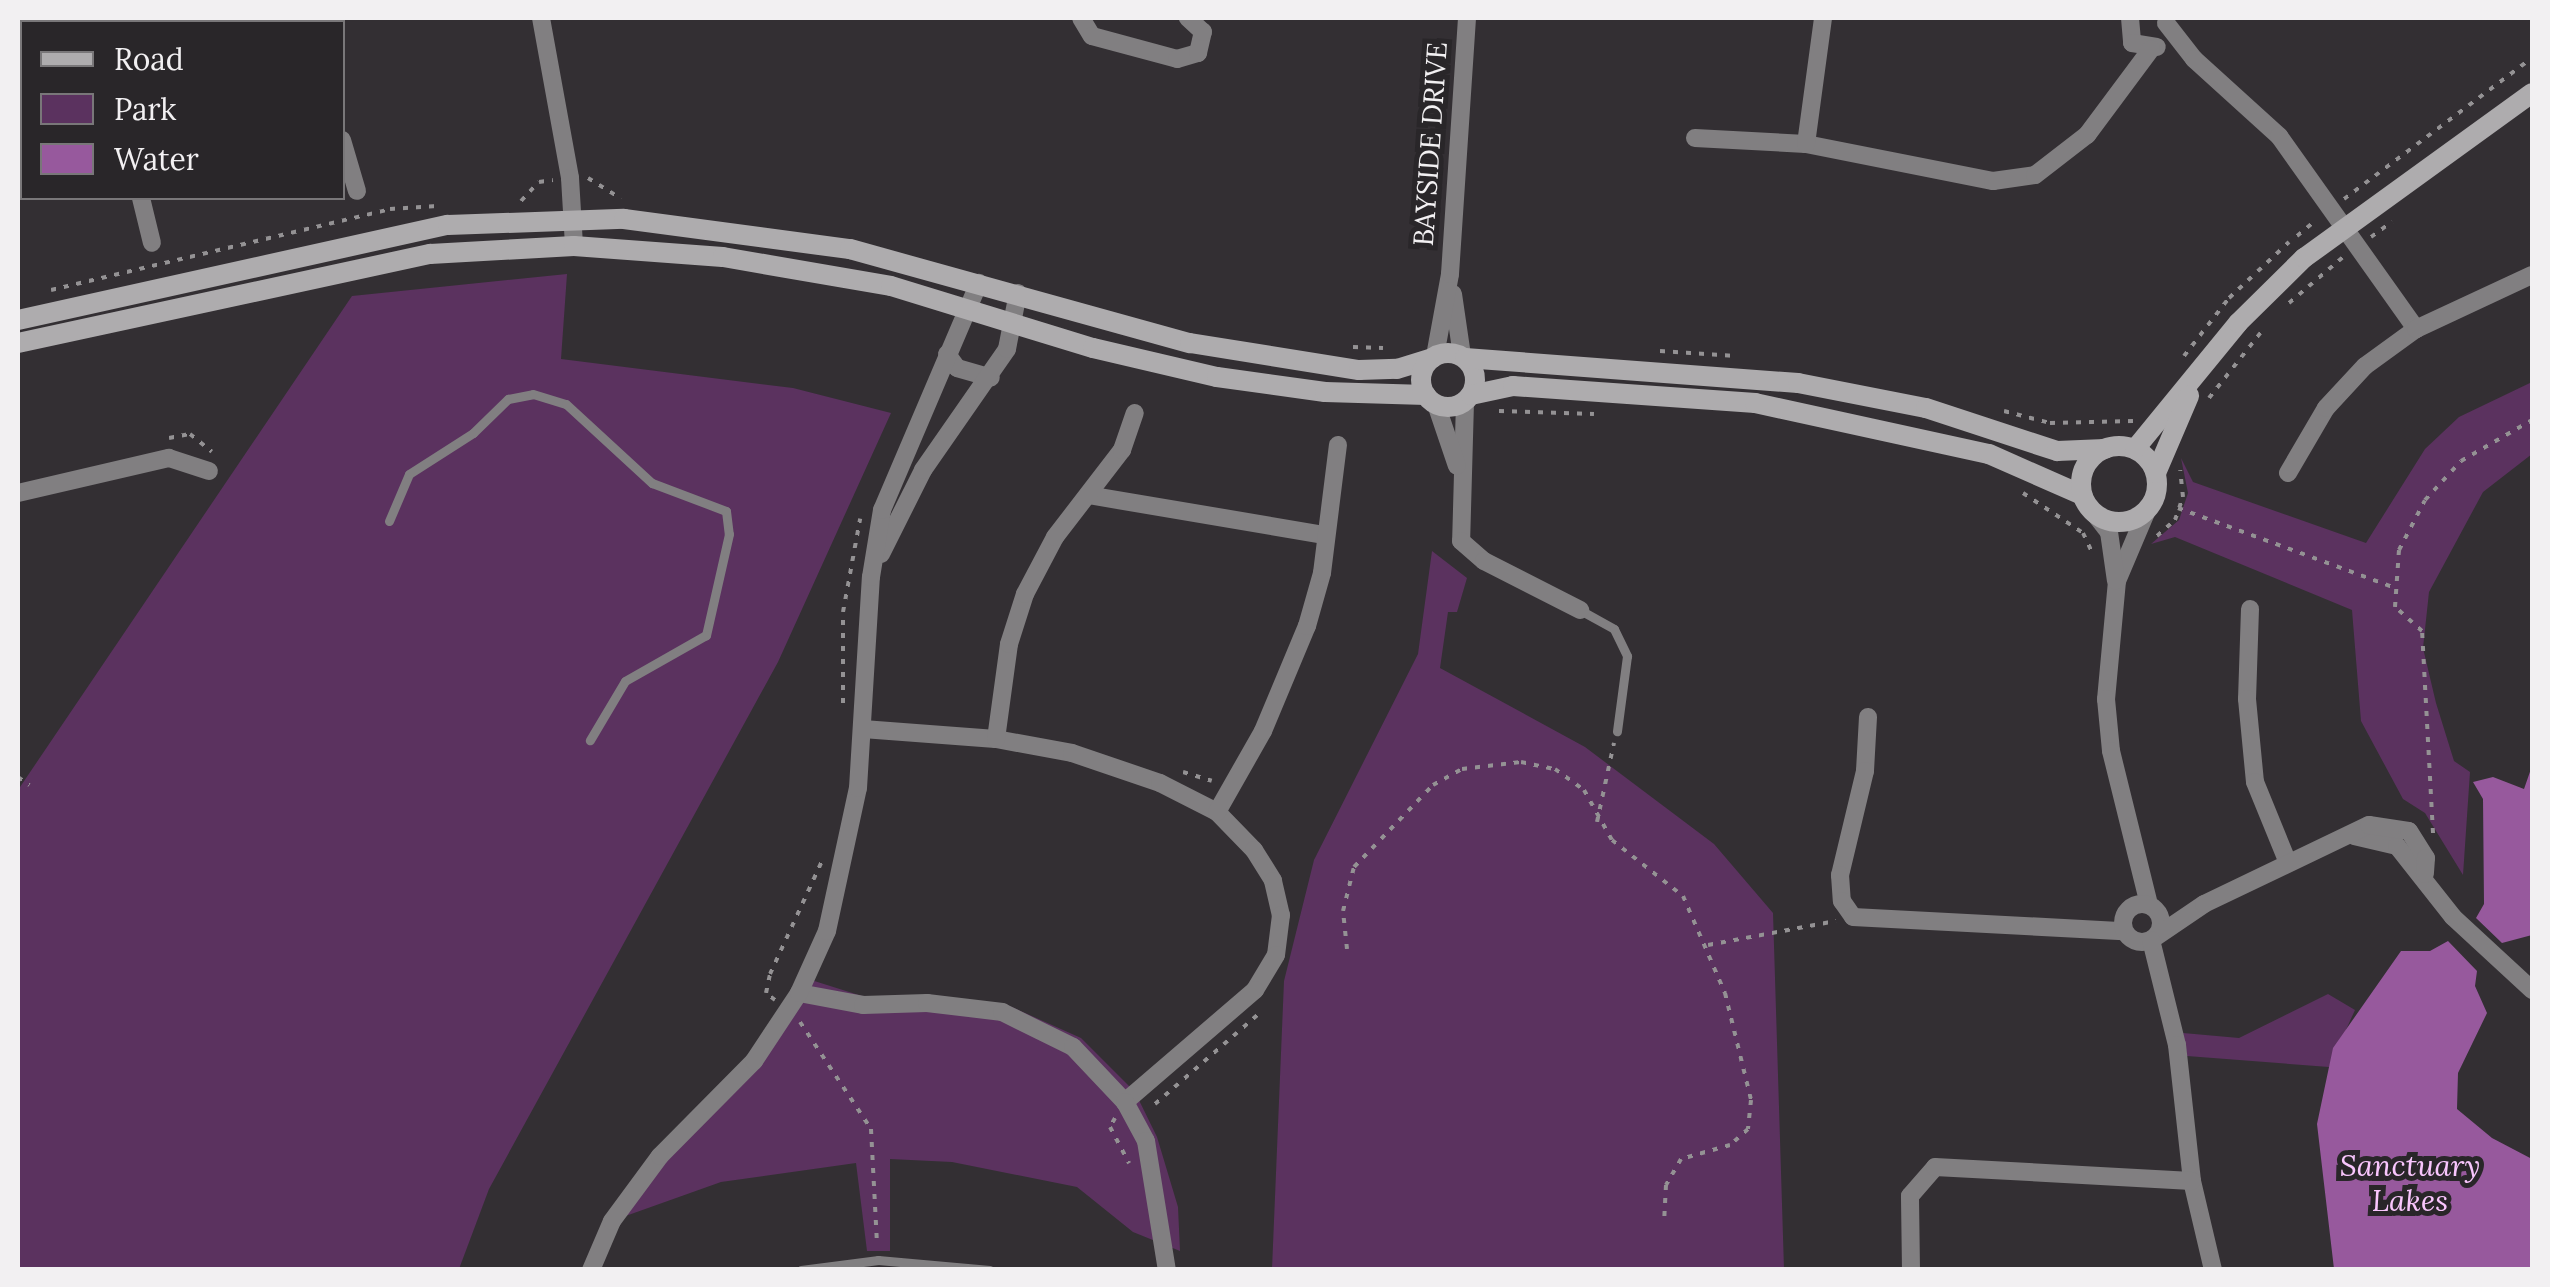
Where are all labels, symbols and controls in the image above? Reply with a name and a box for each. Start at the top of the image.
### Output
legend [20,20,345,200]
text: Road [114,40,184,78]
street label: BAYSIDE DRIVE [1406,41,1454,247]
text: Park [114,90,176,128]
text: Water [114,140,199,178]
water label: Sanctuary Lakes [2340,1147,2480,1218]

